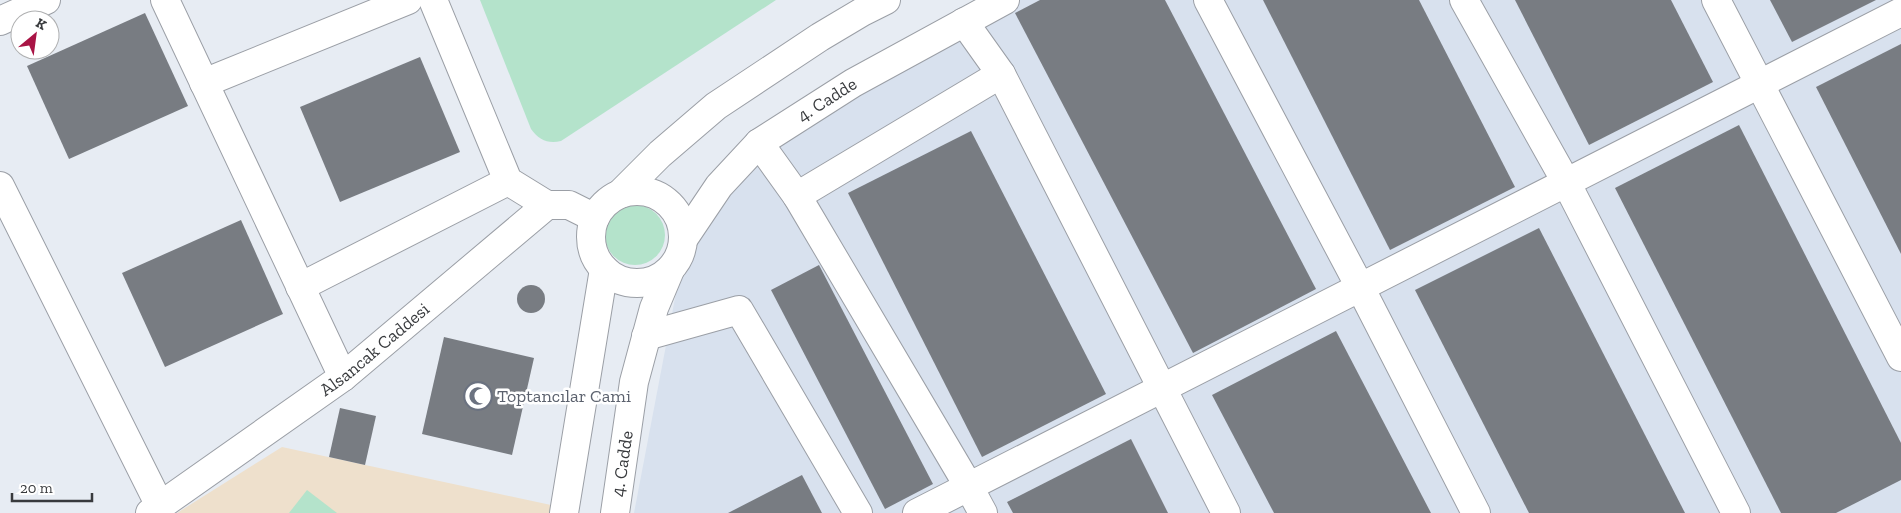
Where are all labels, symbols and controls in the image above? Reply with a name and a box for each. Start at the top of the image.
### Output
north arrow [10,10,60,60]
text: K [33,14,50,34]
street label: 4. Cadde [793,73,861,127]
street label: Alsancak Caddesi [316,298,434,401]
mosque icon: Toptancılar Cami [463,381,493,411]
place label: Toptancılar Cami [497,385,631,407]
street label: 4. Cadde [607,429,638,498]
scale bar [12,470,92,502]
text: 20 m [20,479,53,497]

